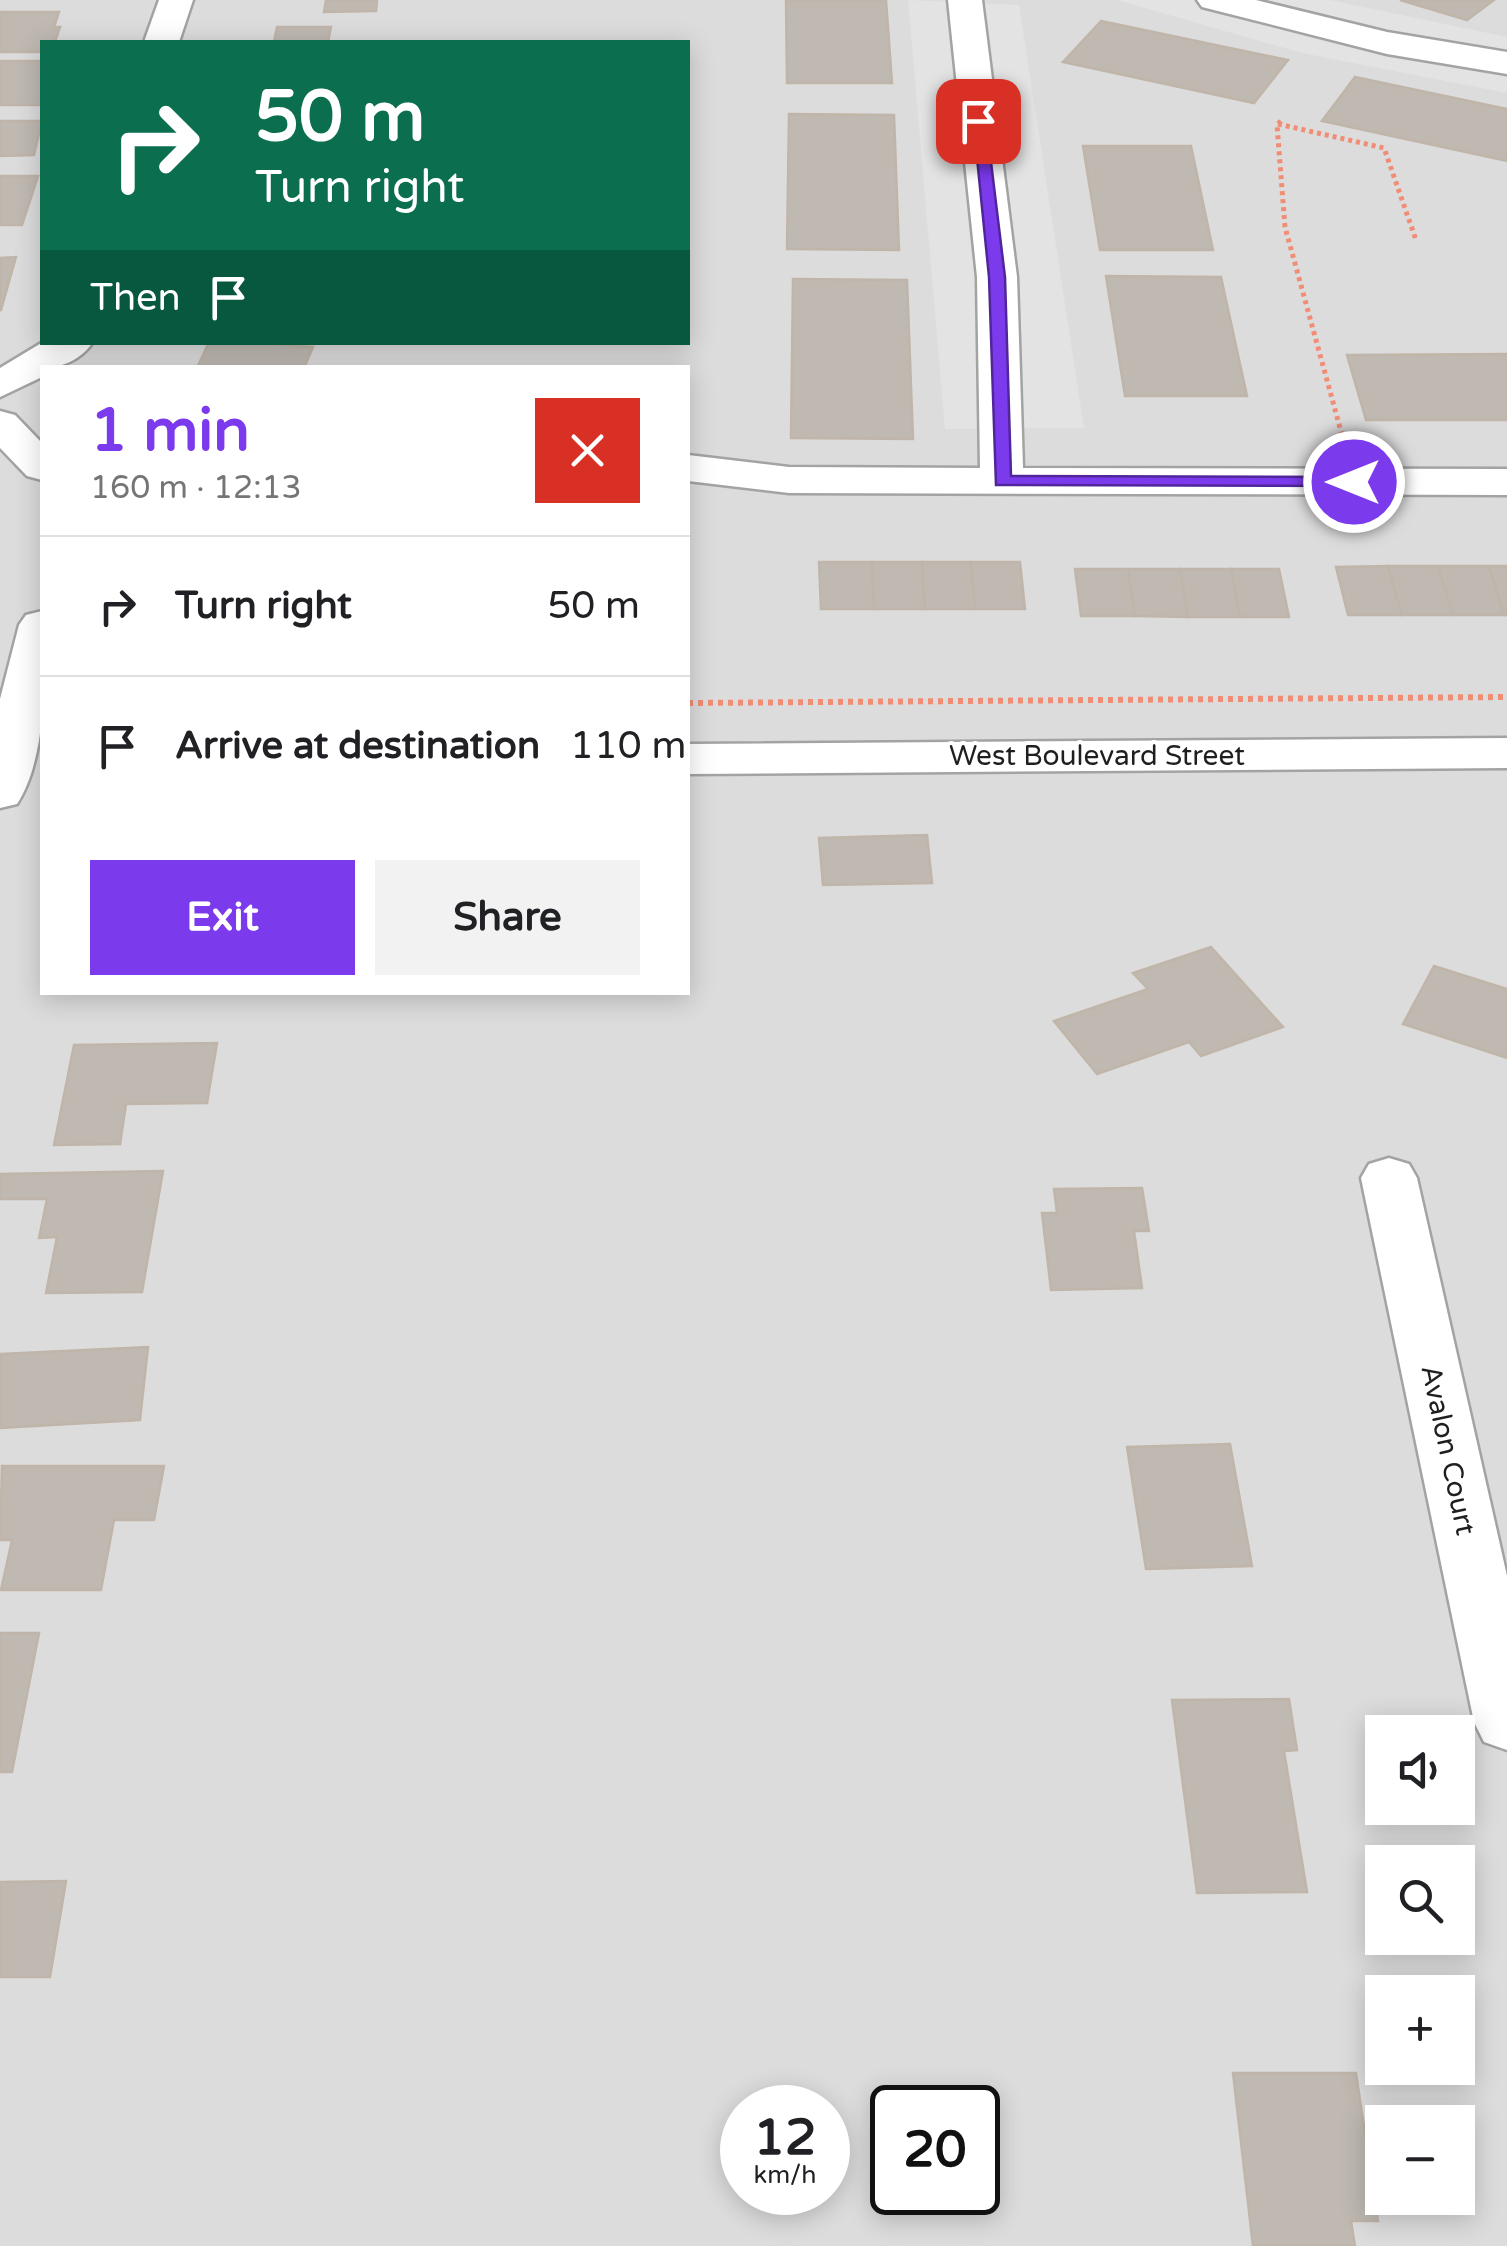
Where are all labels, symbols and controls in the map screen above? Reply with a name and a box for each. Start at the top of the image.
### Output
text: 50 m [255,76,425,160]
pin [936,79,1021,164]
icon: right [90,80,220,210]
icon: arrive [951,94,1006,149]
text: Turn right [255,161,464,215]
icon: arrive [201,270,256,325]
text: Then [90,275,181,321]
text: 1 min [90,395,250,467]
button: close [535,398,640,503]
position arrow [1302,430,1406,534]
text: 160 m · 12:13 [90,469,302,507]
icon: right [90,579,145,634]
text: Turn right [175,583,352,629]
text: 50 m [548,583,640,629]
icon: arrive [90,719,145,774]
text: Arrive at destination [175,723,540,769]
text: 110 m [570,723,686,769]
street label: West Boulevard Street [949,739,1245,773]
button: Exit [90,860,355,975]
button: Share [375,860,640,975]
street label: Avalon Court [1413,1362,1483,1539]
map controls [1365,1715,1475,2215]
button: sound [1365,1715,1475,1825]
button: search [1365,1845,1475,1955]
button: + [1365,1975,1475,2085]
speed limit sign: 20 [870,2085,1000,2215]
button: − [1365,2105,1475,2215]
text: 12 [754,2108,816,2168]
text: km/h [754,2160,816,2190]

